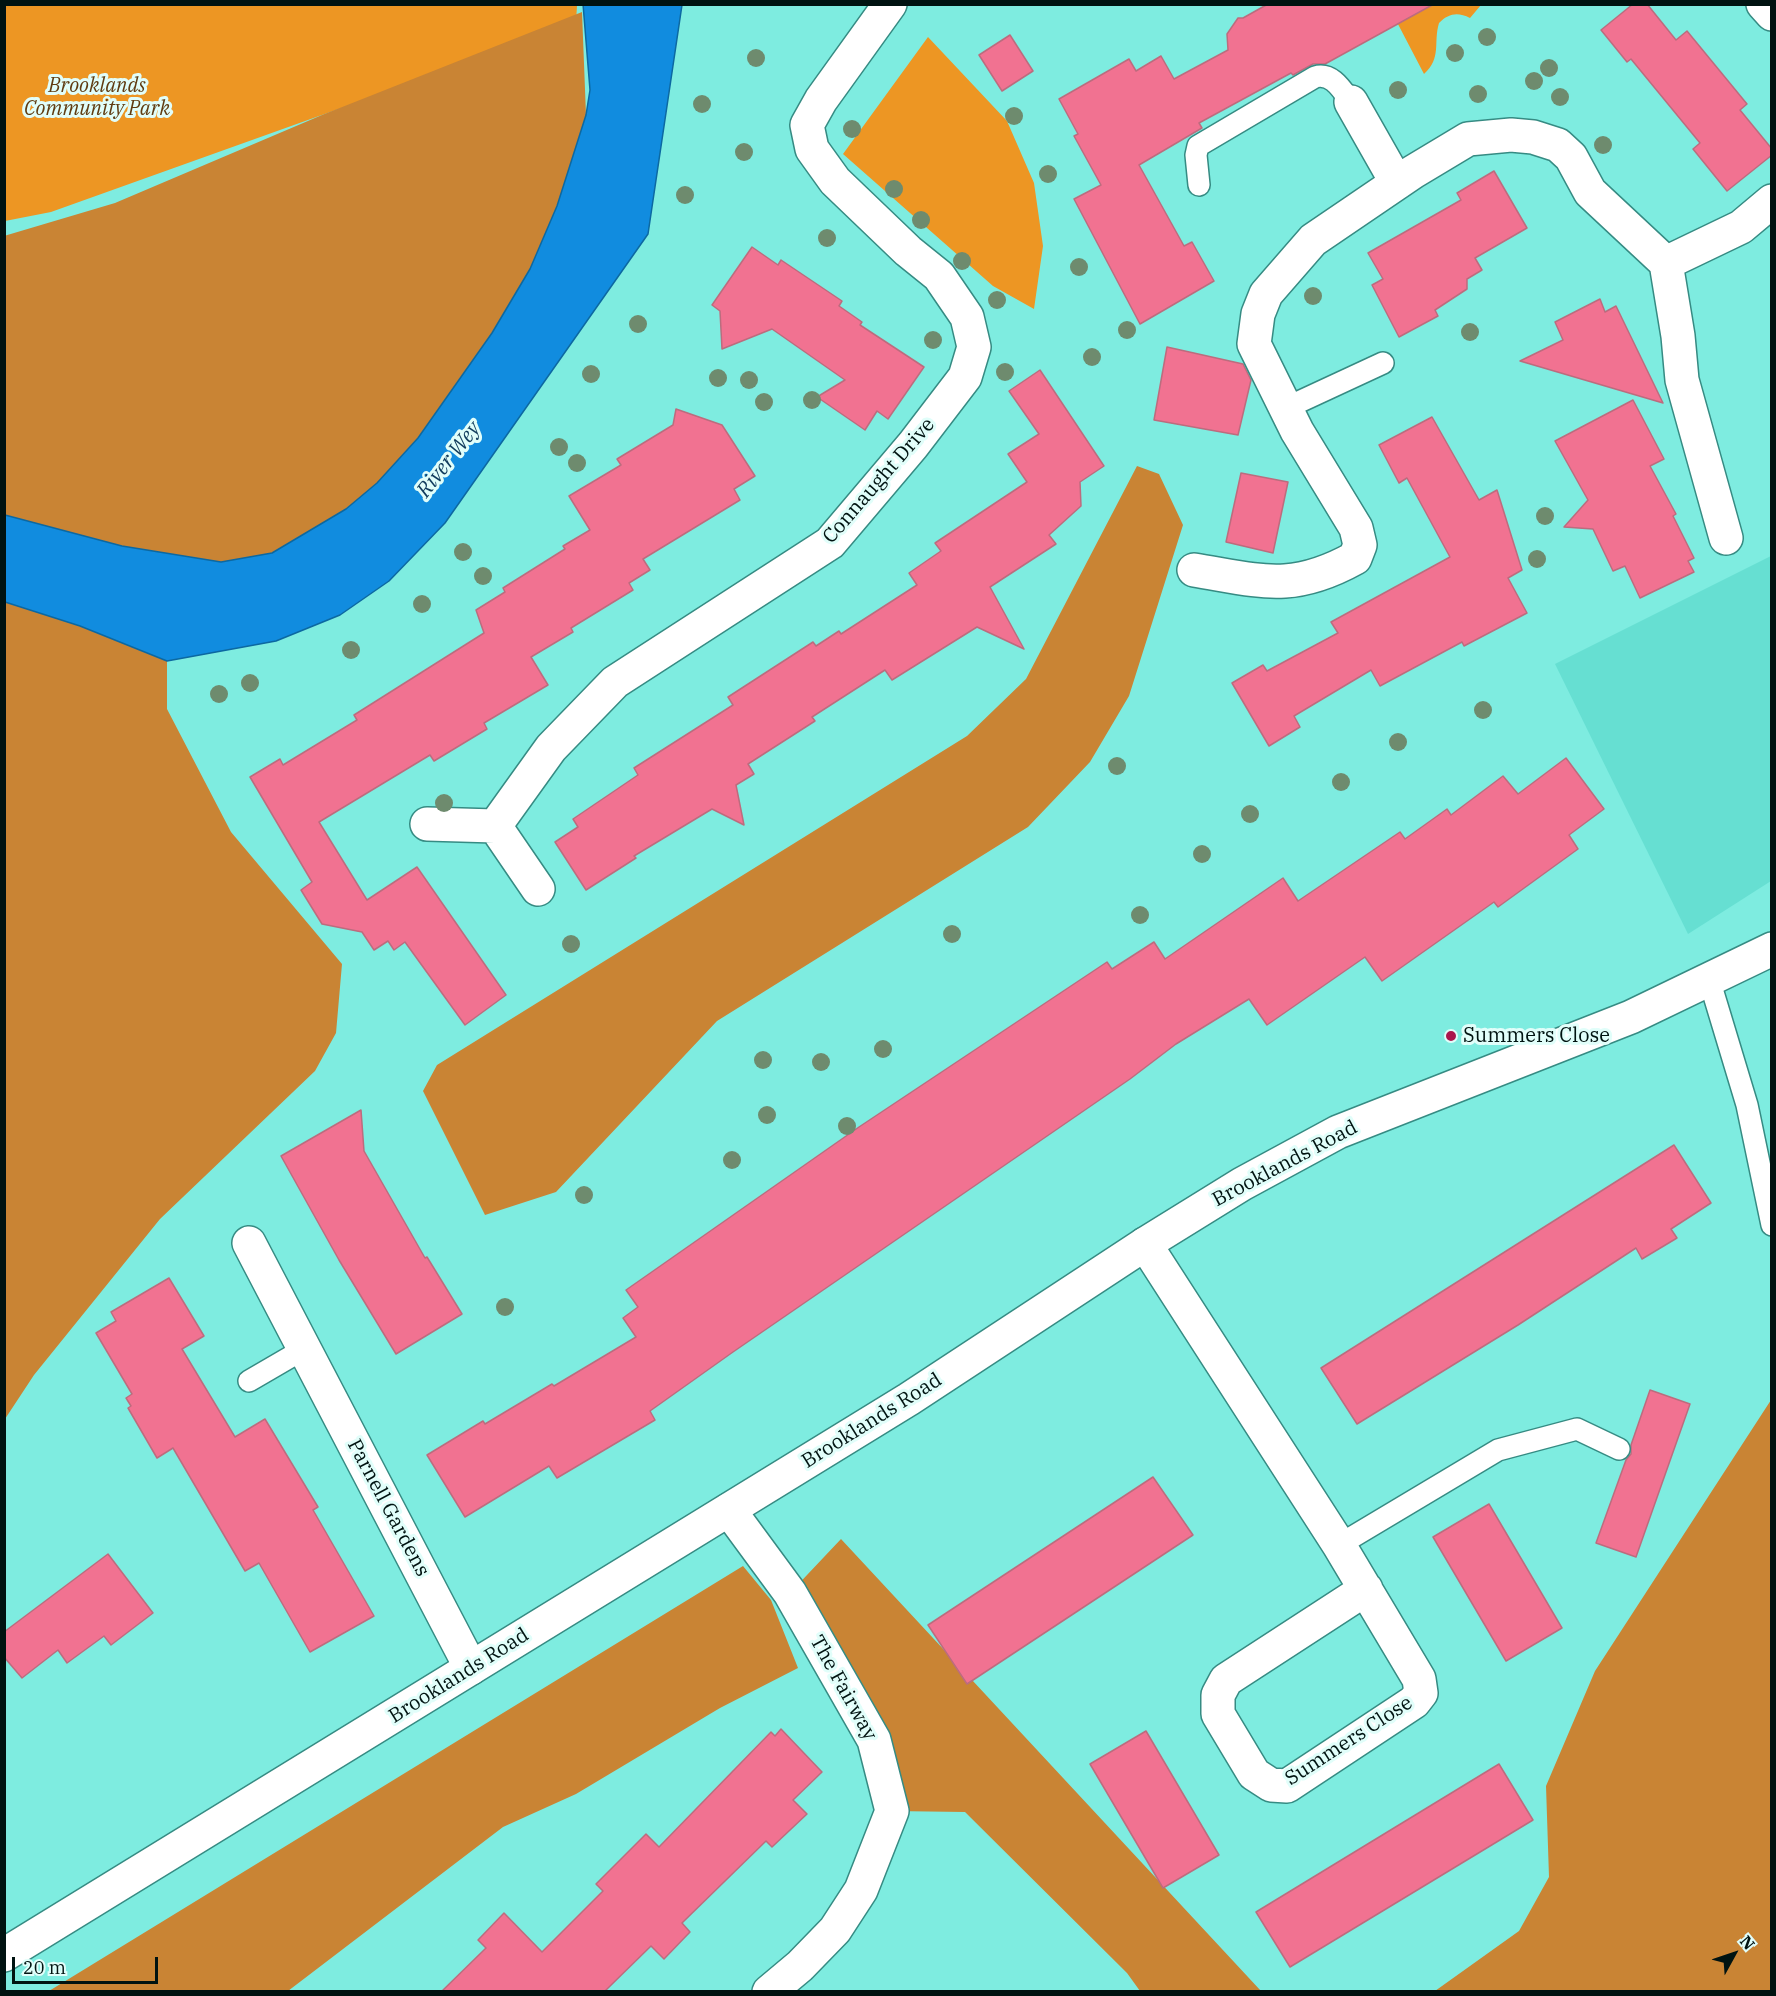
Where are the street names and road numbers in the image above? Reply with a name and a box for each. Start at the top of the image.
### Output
street label: Connaught Drive [818,413,940,549]
street label: Brooklands Road [1208,1116,1362,1212]
street label: Brooklands Road [798,1368,946,1474]
street label: Parnell Gardens [342,1435,434,1581]
street label: Brooklands Road [385,1623,533,1729]
street label: The Fairway [804,1631,882,1745]
street label: Summers Close [1281,1691,1417,1791]

